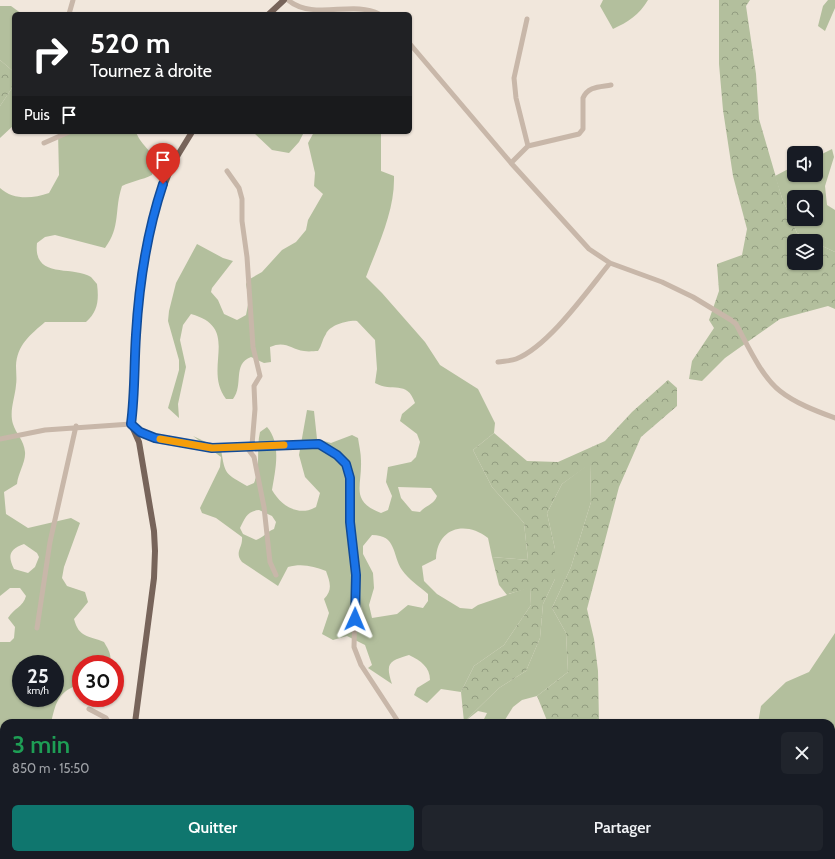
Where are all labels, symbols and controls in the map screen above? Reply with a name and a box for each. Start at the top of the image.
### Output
text: 520 m [90,26,170,60]
icon: right [24,28,76,80]
text: Tournez à droite [90,60,212,82]
icon: arrive [58,104,80,126]
text: Puis [24,106,50,124]
pin [146,143,180,184]
map controls [787,146,823,270]
button: sound [787,146,823,182]
icon: arrive [152,149,174,171]
button: search [787,190,823,226]
button: layers [787,234,823,270]
position arrow [334,598,376,640]
speed limit sign: 30 [72,655,124,707]
text: 25 [27,664,49,688]
text: km/h [27,684,49,697]
text: 3 min [12,730,70,759]
button: close [781,732,823,774]
text: 850 m · 15:50 [12,760,89,776]
button: Quitter [12,805,414,851]
button: Partager [422,805,823,851]

